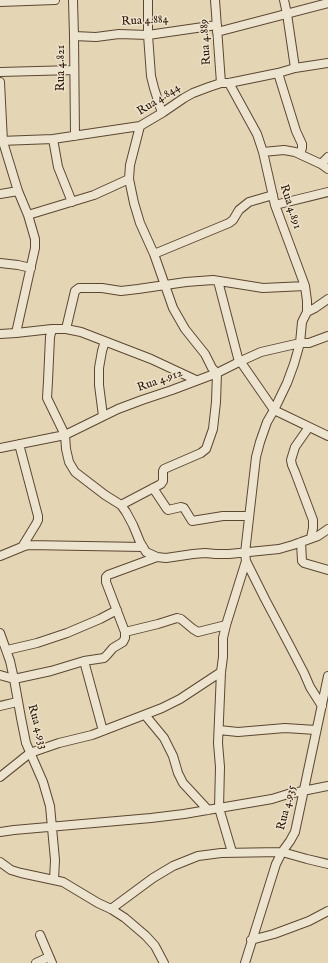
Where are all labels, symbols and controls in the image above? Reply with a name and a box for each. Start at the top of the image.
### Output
street label: Rua 4.884 [121,13,169,29]
street label: Rua 4.889 [197,18,215,66]
street label: Rua 4.821 [55,45,69,91]
street label: Rua 4.844 [135,81,183,119]
street label: Rua 4.891 [276,183,304,231]
street label: Rua 4.912 [135,366,185,396]
street label: Rua 4.933 [24,703,50,751]
street label: Rua 4.935 [274,784,300,832]

